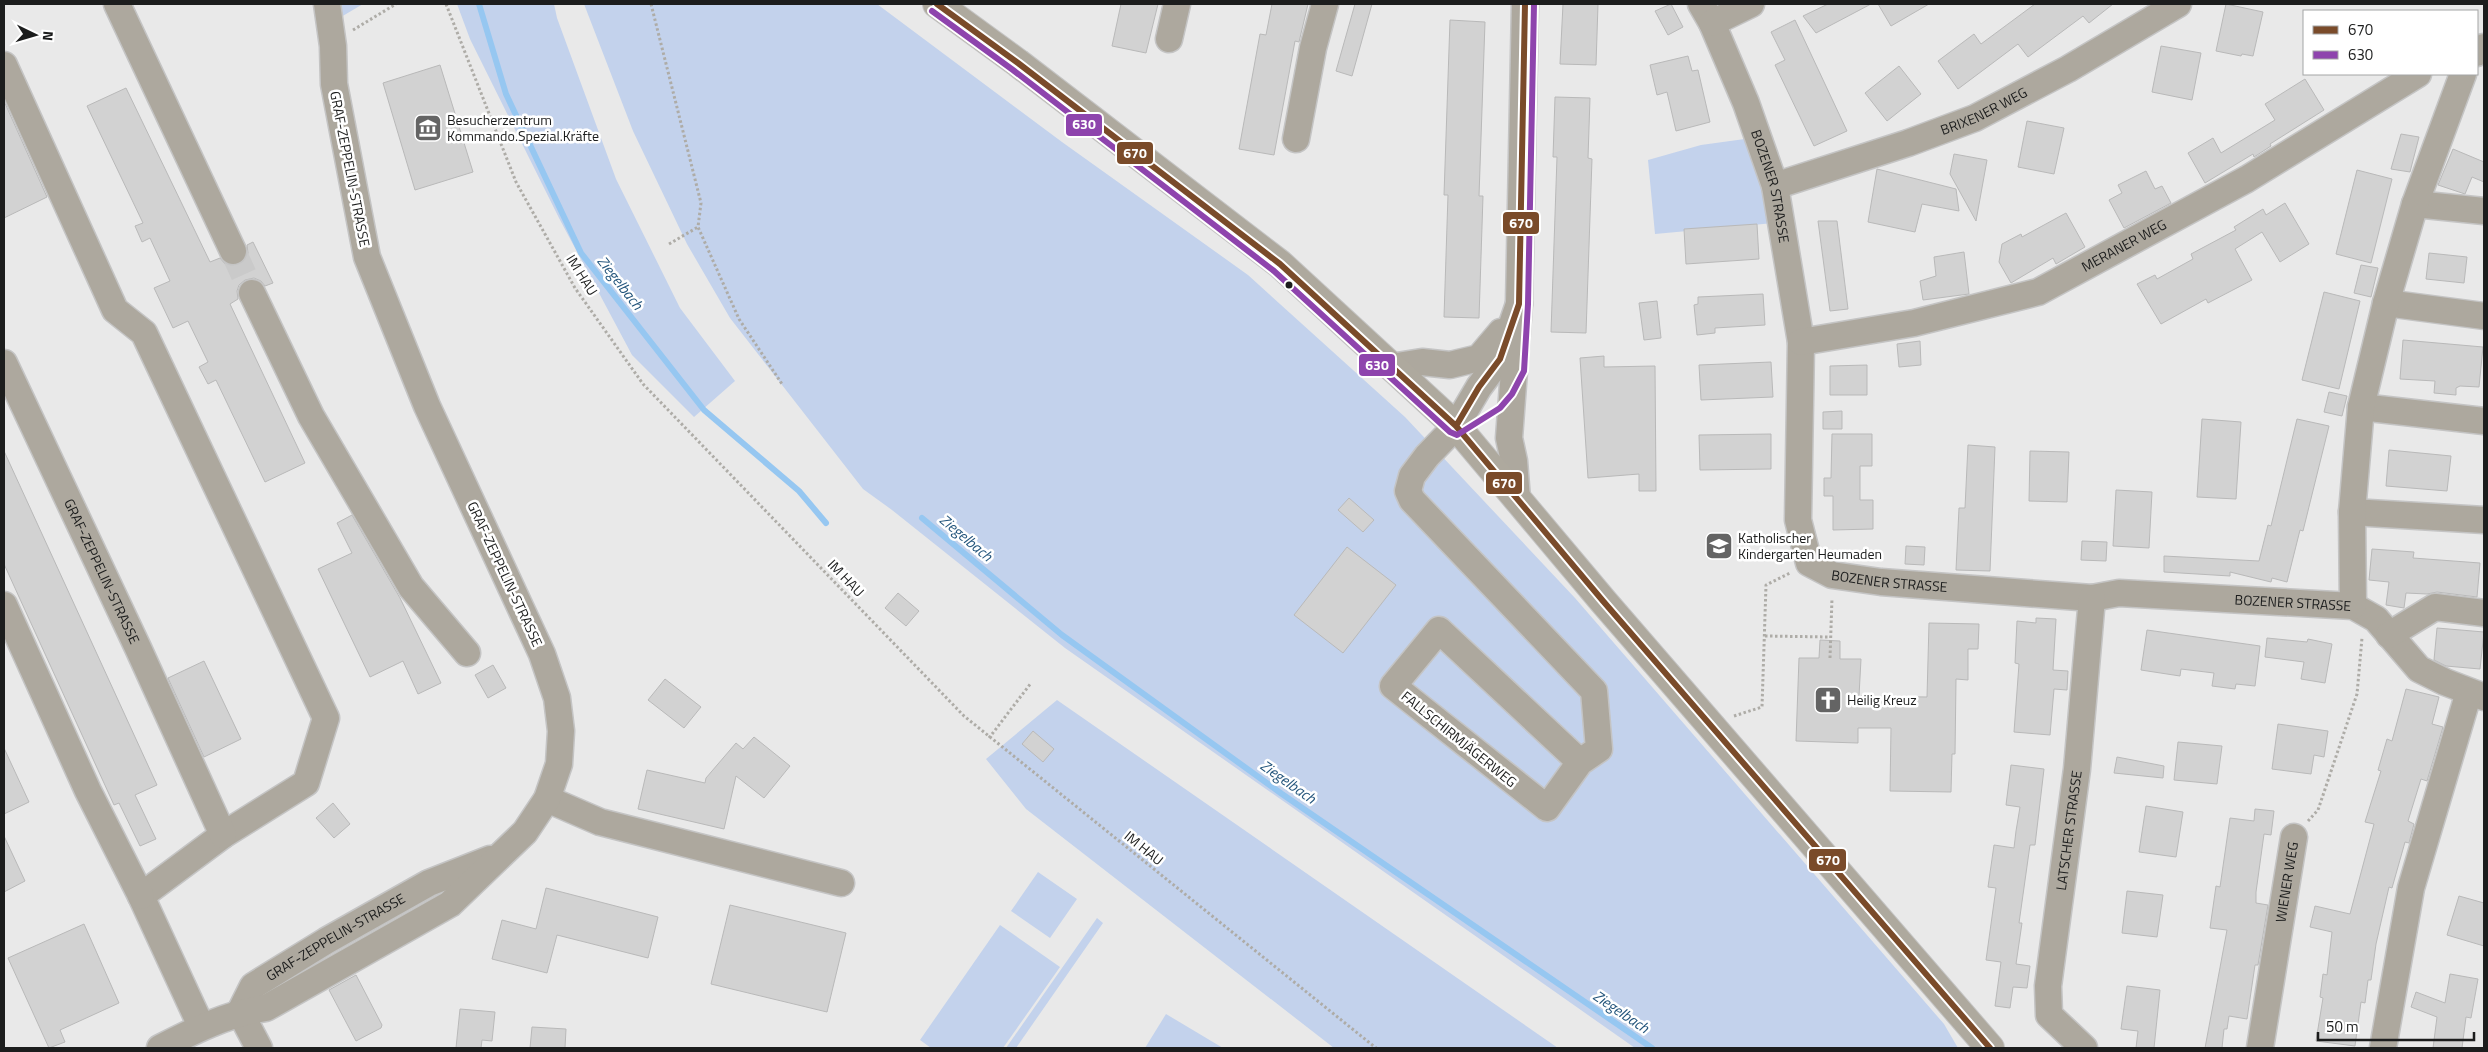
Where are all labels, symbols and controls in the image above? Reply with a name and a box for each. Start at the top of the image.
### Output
north arrow [10,10,60,60]
legend [2303,10,2478,75]
text: 670 [2348,18,2373,41]
text: N [38,30,59,42]
text: 630 [2348,43,2373,66]
street label: BRIXENER WEG [1937,81,2031,140]
street label: GRAF-ZEPPELIN-STRASSE [325,89,376,249]
place label: Besucherzentrum Kommando.Spezial.Kräfte [447,109,599,146]
museum icon: Besucherzentrum Kommando.Spezial.Kräfte [413,113,443,143]
line badge: 630 [1065,113,1103,137]
text: 630 [1072,113,1096,134]
street label: BOZENER STRASSE [1746,127,1795,245]
line badge: 670 [1116,141,1154,165]
text: 670 [1123,142,1147,163]
line badge: 670 [1502,211,1540,235]
text: 670 [1509,212,1533,233]
street label: MERANER WEG [2077,214,2170,277]
street label: IM HAU [562,250,603,299]
water label: Ziegelbach [592,251,649,315]
unlabelled marker [1284,280,1294,290]
line badge: 630 [1358,353,1396,377]
text: 630 [1365,354,1389,375]
line badge: 670 [1485,471,1523,495]
text: 670 [1492,472,1516,493]
street label: GRAF-ZEPPELIN-STRASSE [59,495,146,647]
street label: GRAF-ZEPPELIN-STRASSE [463,498,548,650]
water label: Ziegelbach [935,509,998,567]
place label: Katholischer Kindergarten Heumaden [1738,527,1882,564]
school or university icon: Katholischer Kindergarten Heumaden [1704,531,1734,561]
street label: IM HAU [823,554,870,601]
street label: BOZENER STRASSE [1830,564,1948,597]
street label: BOZENER STRASSE [2234,588,2352,616]
street label: FALLSCHIRMJÄGERWEG [1397,685,1521,792]
church icon: Heilig Kreuz [1813,685,1843,715]
place label: Heilig Kreuz [1847,689,1917,710]
water label: Ziegelbach [1256,754,1321,809]
street label: LATSCHER STRASSE [2050,769,2087,892]
street label: IM HAU [1120,825,1168,870]
street label: WIENER WEG [2269,840,2303,924]
line badge: 670 [1808,848,1847,872]
text: 670 [1816,849,1840,870]
street label: GRAF-ZEPPELIN-STRASSE [262,887,409,986]
water label: Ziegelbach [1589,984,1654,1039]
scale bar [2318,1010,2474,1042]
text: 50 m [2326,1015,2359,1038]

